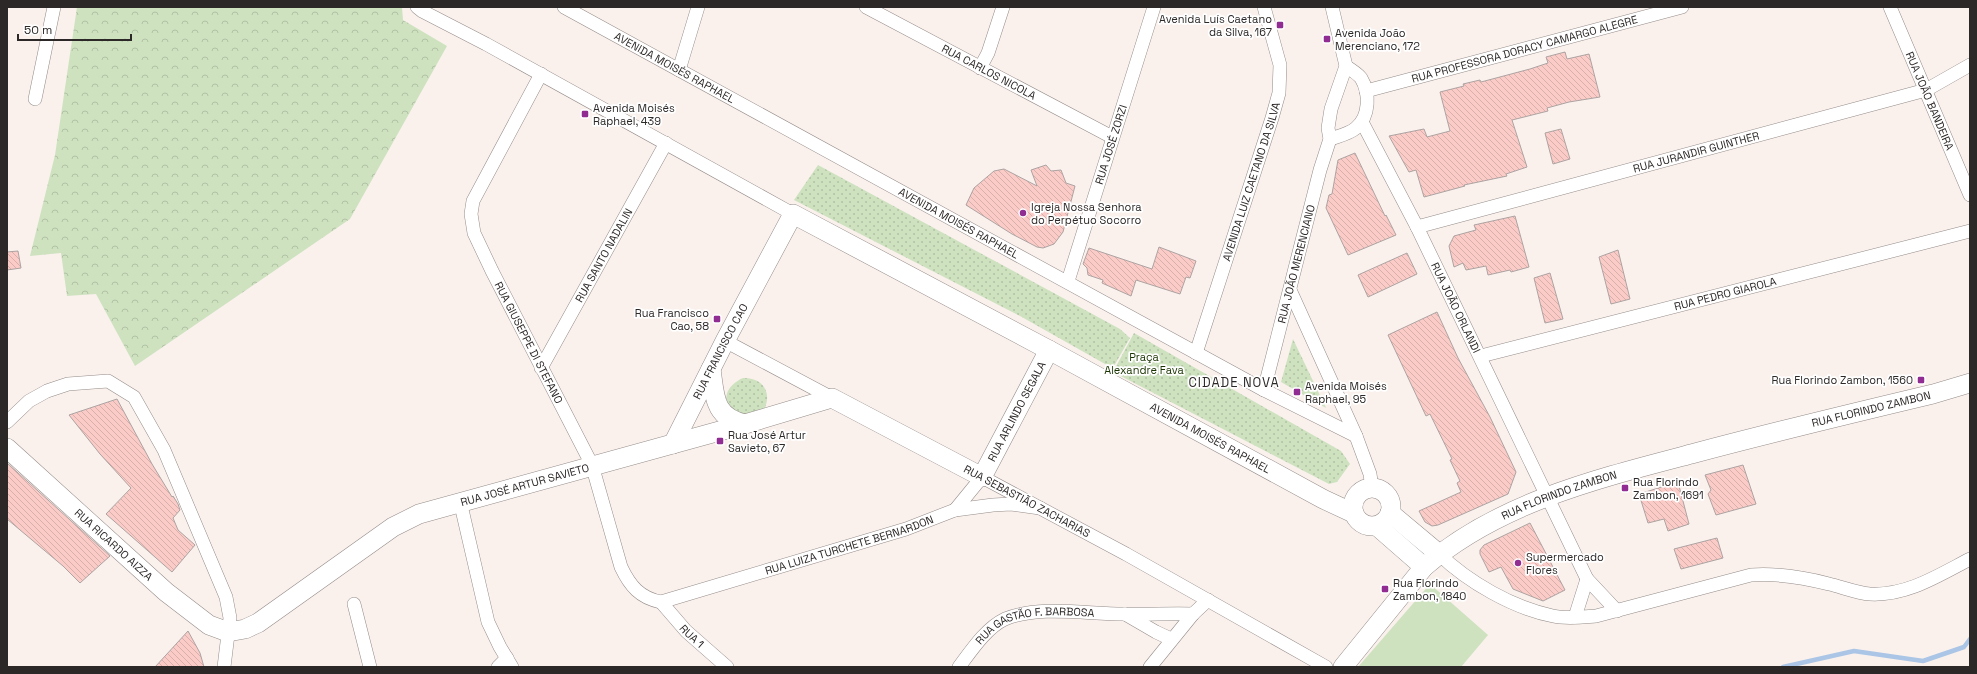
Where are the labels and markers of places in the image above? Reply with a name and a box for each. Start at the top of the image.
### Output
place label: Avenida Luís Caetano da Silva, 167 [1159,12,1272,39]
marker: Avenida Luís Caetano da Silva, 167 [1275,20,1285,30]
place label: Avenida João Merenciano, 172 [1335,26,1420,53]
marker: Avenida João Merenciano, 172 [1322,34,1332,44]
place label: Avenida Moisés Raphael, 439 [593,101,675,128]
marker: Avenida Moisés Raphael, 439 [580,109,590,119]
place label: Igreja Nossa Senhora do Perpétuo Socorro [1031,200,1142,227]
marker: Igreja Nossa Senhora do Perpétuo Socorro [1018,208,1028,218]
place label: Rua Francisco Cao, 58 [635,306,709,333]
marker: Rua Francisco Cao, 58 [712,314,722,324]
place label: Rua Florindo Zambon, 1560 [1771,373,1913,387]
marker: Rua Florindo Zambon, 1560 [1916,375,1926,385]
place label: Avenida Moisés Raphael, 95 [1305,379,1387,406]
marker: Avenida Moisés Raphael, 95 [1292,387,1302,397]
place label: Rua José Artur Savieto, 67 [728,428,806,455]
marker: Rua José Artur Savieto, 67 [715,436,725,446]
place label: Rua Florindo Zambon, 1691 [1633,475,1704,502]
marker: Rua Florindo Zambon, 1691 [1620,483,1630,493]
place label: Supermercado Flores [1526,550,1604,577]
marker: Supermercado Flores [1513,558,1523,568]
place label: Rua Florindo Zambon, 1840 [1393,576,1466,603]
marker: Rua Florindo Zambon, 1840 [1380,584,1390,594]

